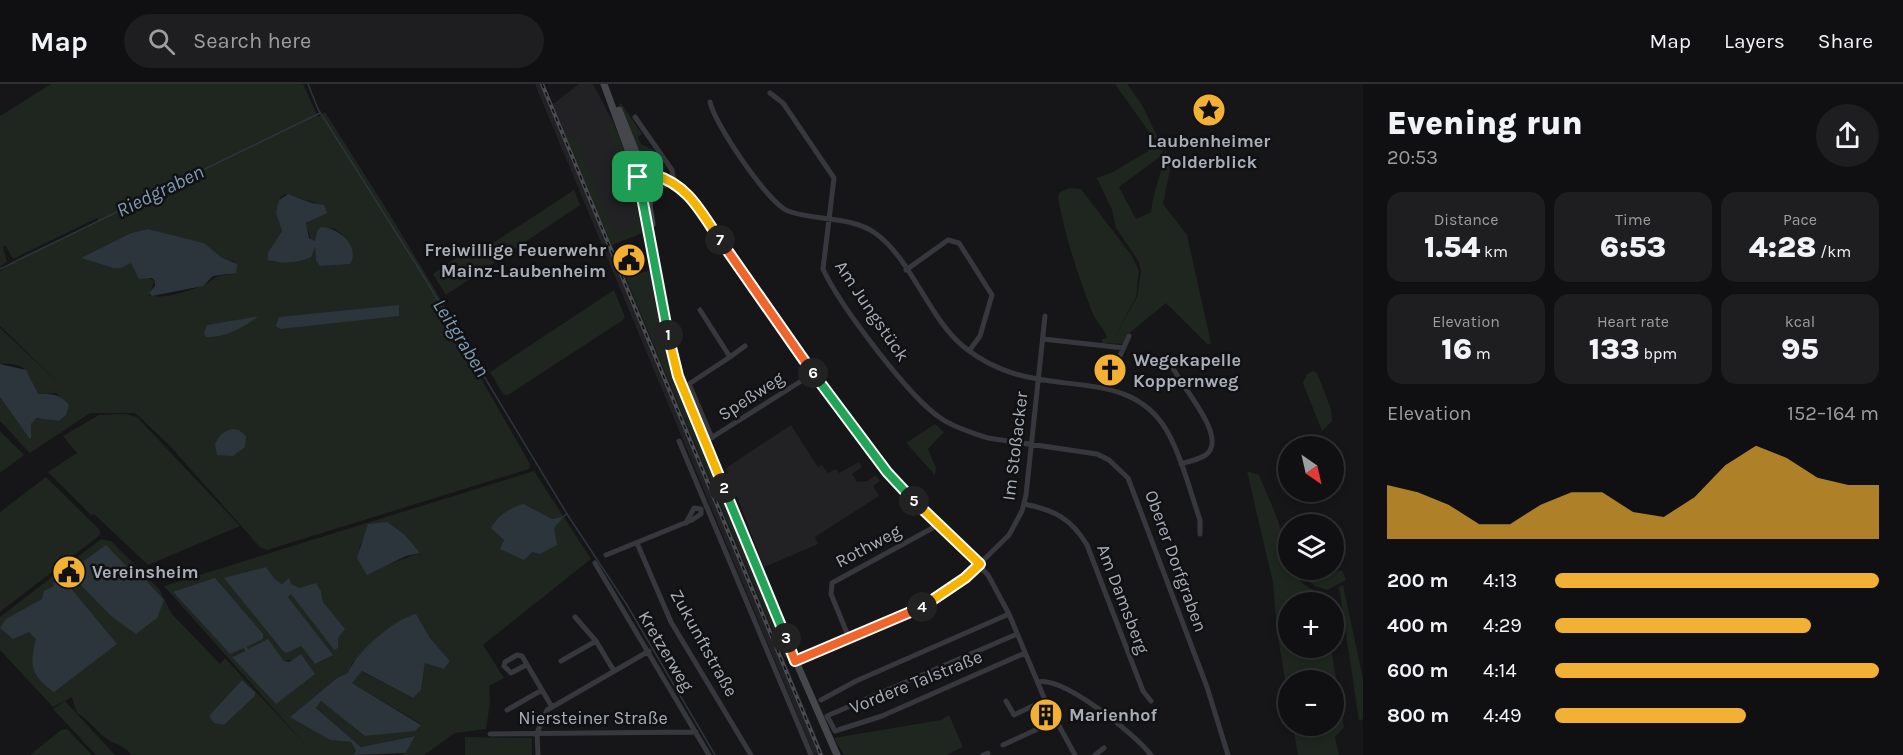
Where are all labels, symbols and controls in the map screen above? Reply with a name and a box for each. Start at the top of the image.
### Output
search box [124,14,544,68]
text: Map [30,25,88,58]
icon: search [145,25,178,58]
text: Search here [193,28,311,54]
text: Map [1649,29,1691,53]
text: Layers [1724,29,1785,53]
text: Share [1818,29,1873,53]
place icon: Laubenheimer Polderblick [1191,92,1227,128]
text: Evening run [1387,104,1583,142]
button: share [1816,104,1879,167]
place label: Laubenheimer Polderblick [1148,130,1270,173]
text: 20:53 [1387,146,1438,169]
pin [612,151,663,202]
water label: Riedgraben [113,160,207,222]
icon: arrive [621,160,654,193]
text: Distance [1434,210,1498,229]
text: Time [1615,210,1651,229]
text: Pace [1783,210,1817,229]
pin: 7 [705,225,735,255]
text: 1.54 [1424,229,1480,265]
text: 6:53 [1600,229,1666,265]
text: 4:28 [1749,229,1816,265]
text: 7 [716,230,724,249]
place label: Freiwillige Feuerwehr Mainz-Laubenheim [425,239,606,282]
public building icon: Freiwillige Feuerwehr Mainz-Laubenheim [611,242,647,278]
text: km [1480,242,1508,261]
text: /km [1816,242,1851,261]
street label: Am Jungstück [830,256,914,366]
water label: Leitgraben [428,295,494,381]
text: Elevation [1432,312,1500,331]
text: Heart rate [1597,312,1669,331]
text: kcal [1785,312,1815,331]
pin: 1 [653,320,683,350]
text: 1 [665,325,671,344]
text: 16 [1441,331,1472,367]
text: 133 [1589,331,1640,367]
text: 95 [1781,331,1819,367]
text: m [1472,344,1491,363]
text: bpm [1640,344,1677,363]
place label: Wegekapelle Koppernweg [1133,349,1241,392]
church icon: Wegekapelle Koppernweg [1092,352,1128,388]
pin: 6 [798,358,828,388]
text: 6 [808,363,818,382]
street label: Speßweg [714,367,788,425]
street label: Im Stoßacker [997,390,1033,502]
text: Elevation [1387,402,1472,425]
text: 152–164 m [1787,402,1879,425]
north arrow [1278,436,1344,502]
map controls [1278,436,1344,736]
pin: 2 [709,473,739,503]
text: 2 [719,478,729,497]
pin: 5 [899,486,929,516]
street label: Oberer Dorfgraben [1140,487,1212,635]
text: 5 [909,491,919,510]
button: layers [1278,514,1344,580]
street label: Rothweg [832,520,904,572]
street label: Am Damsberg [1092,541,1154,657]
public building icon: Vereinsheim [51,554,87,590]
place label: Vereinsheim [92,561,199,583]
text: 200 m [1387,569,1448,592]
text: 4:13 [1483,569,1517,592]
street label: Zukunftstraße [665,585,743,701]
pin: 4 [907,592,937,622]
button: + [1278,592,1344,658]
text: 4 [917,597,927,616]
street label: Kretzerweg [633,607,699,695]
text: 400 m [1387,614,1448,637]
text: 4:29 [1483,614,1522,637]
pin: 3 [771,623,801,653]
text: 3 [781,628,791,647]
street label: Vordere Talstraße [846,645,986,719]
text: 600 m [1387,659,1448,682]
text: 4:14 [1483,659,1517,682]
button: − [1278,670,1344,736]
building icon: Marienhof [1028,697,1064,733]
place label: Marienhof [1069,704,1157,726]
text: 800 m [1387,704,1449,727]
text: 4:49 [1483,704,1522,727]
street label: Niersteiner Straße [518,707,668,729]

